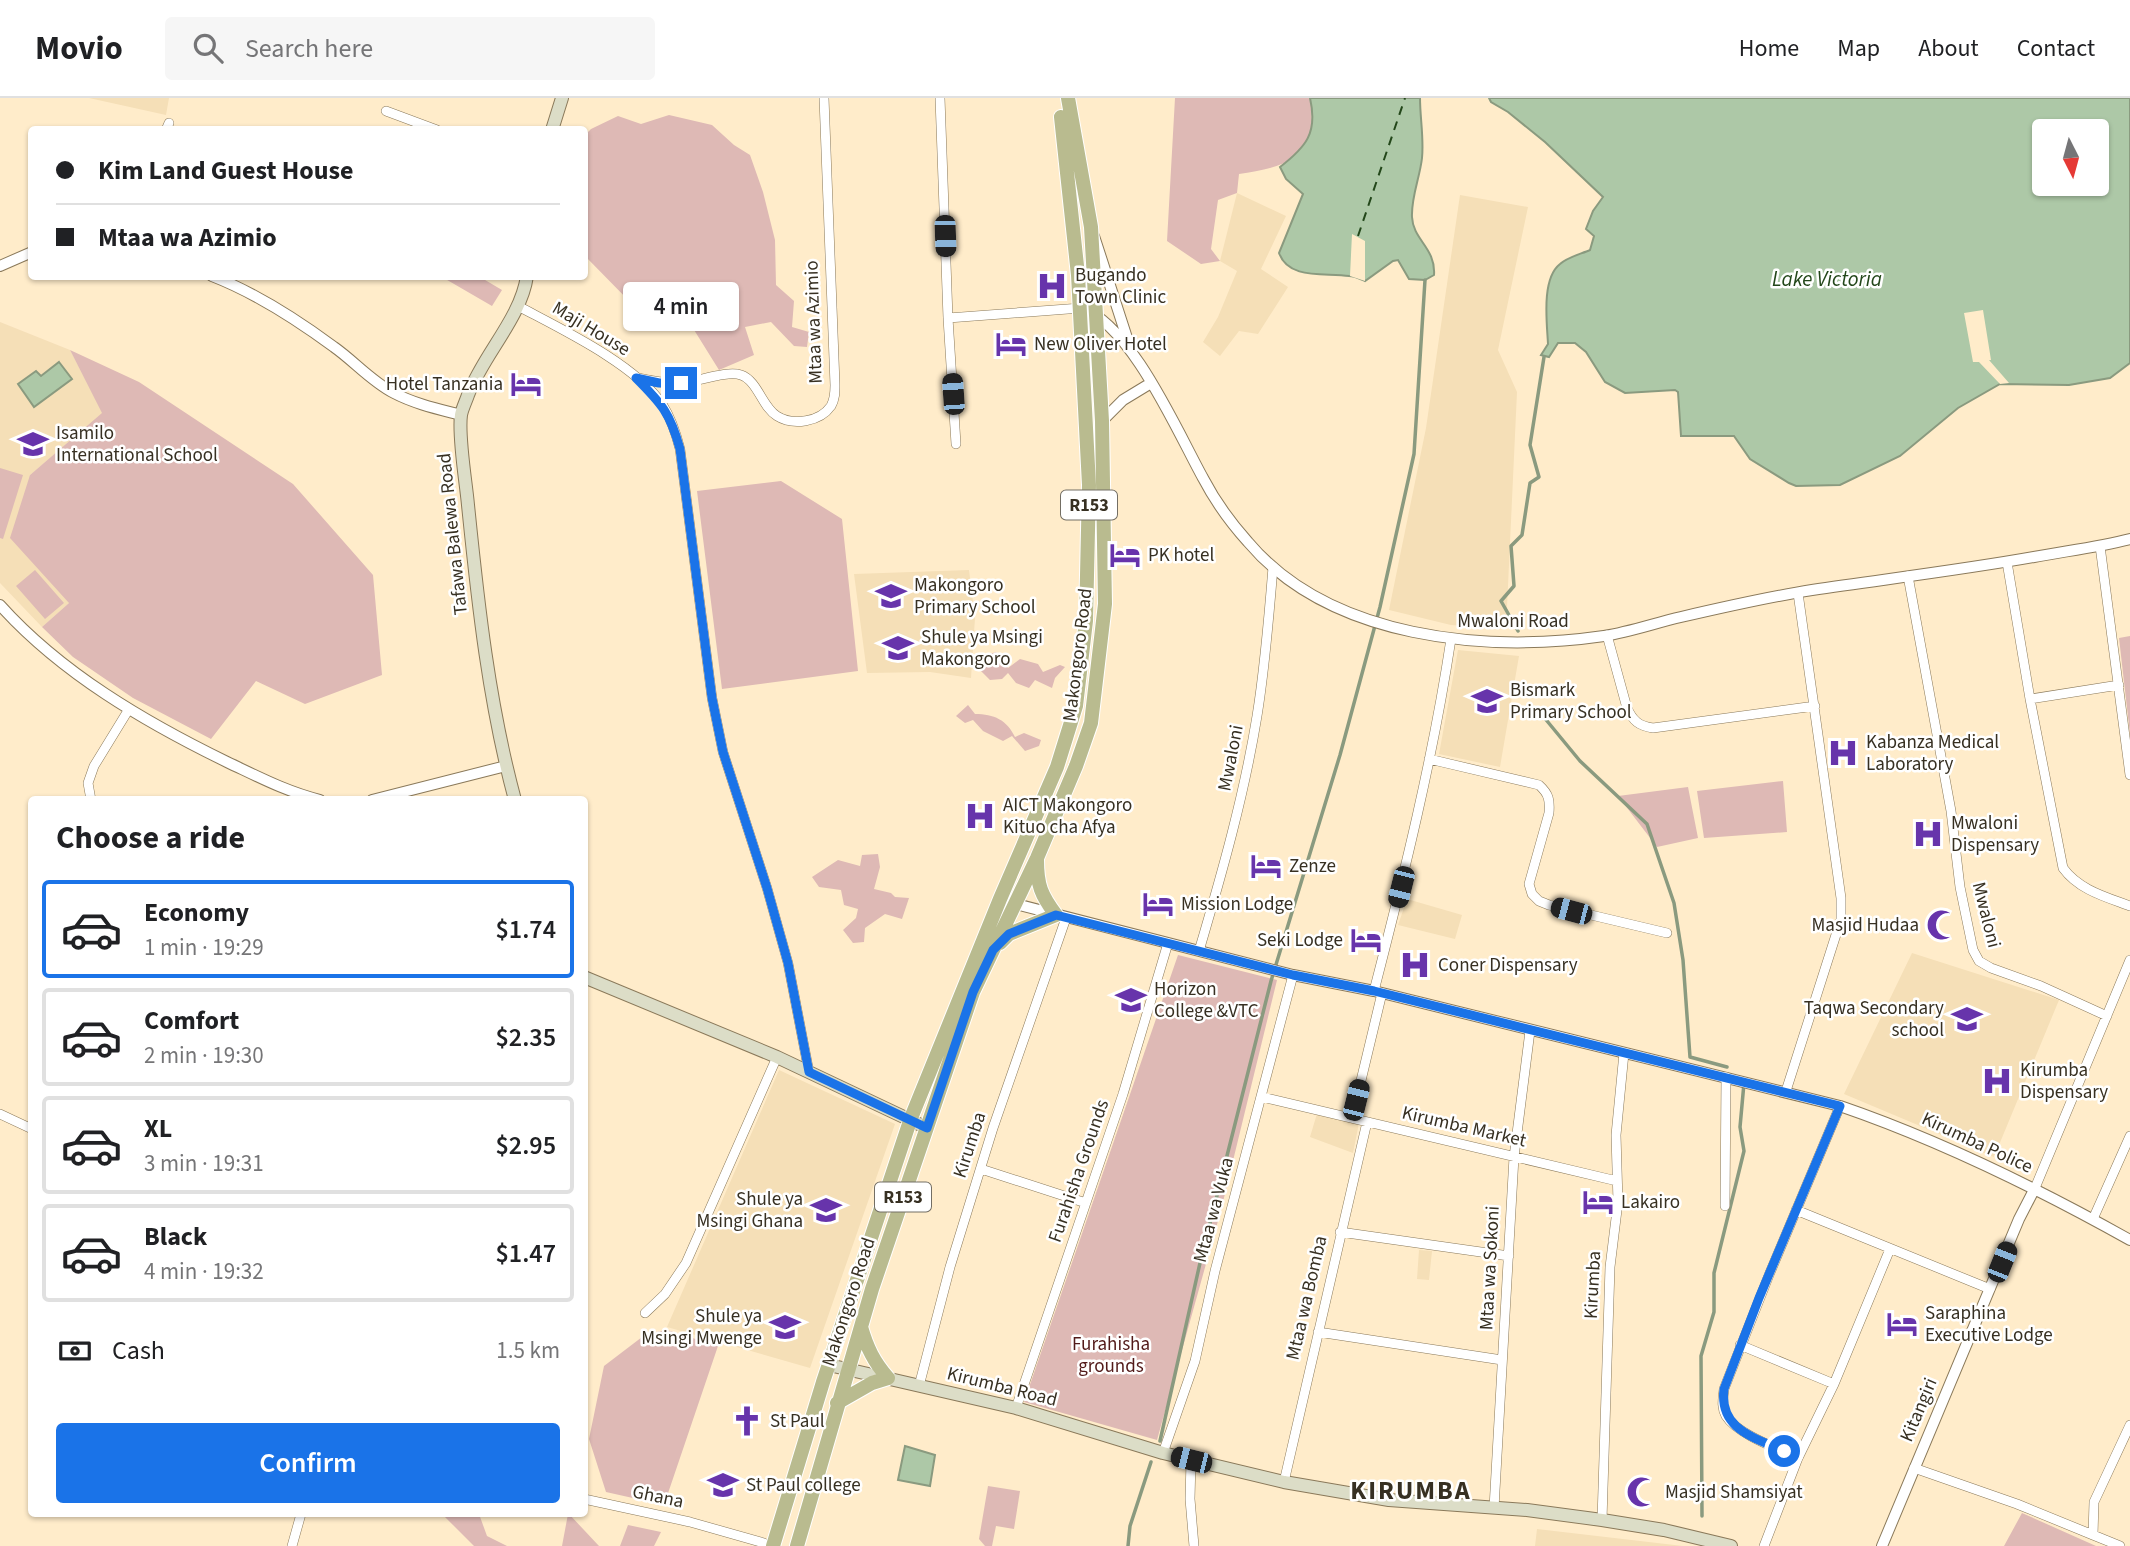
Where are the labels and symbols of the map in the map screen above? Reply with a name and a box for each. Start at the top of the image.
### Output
north arrow [2032,119,2109,196]
car [934,215,957,257]
street label: Mtaa wa Azimio [798,260,830,384]
place label: Bugando Town Clinic [1075,262,1166,311]
water label: Lake Victoria [1772,264,1882,294]
hospital icon: Bugando Town Clinic [1035,269,1069,303]
callout: 4 min [623,282,739,330]
street label: Maji House [547,295,635,363]
hotel icon: New Oliver Hotel [994,327,1028,361]
place label: New Oliver Hotel [1034,331,1167,358]
hotel icon: Hotel Tanzania [509,367,543,401]
route end [665,367,697,399]
place label: Hotel Tanzania [386,371,503,398]
car [942,372,965,416]
place label: Isamilo International School [56,420,218,469]
school or university icon: Isamilo International School [16,427,50,461]
street label: Tafawa Balewa Road [431,452,475,616]
road number: R153 [1061,491,1117,520]
hotel icon: PK hotel [1108,538,1142,572]
place label: PK hotel [1148,542,1214,569]
place label: Makongoro Primary School [914,572,1036,621]
school or university icon: Makongoro Primary School [874,579,908,613]
street label: Makongoro Road [1056,587,1100,723]
street label: Mwaloni Road [1457,608,1569,635]
place label: Shule ya Msingi Makongoro [921,624,1043,673]
school or university icon: Shule ya Msingi Makongoro [881,631,915,665]
place label: Bismark Primary School [1510,677,1632,726]
school or university icon: Bismark Primary School [1470,684,1504,718]
street label: Mwaloni [1211,723,1251,793]
place label: Kabanza Medical Laboratory [1866,729,1999,778]
hospital icon: Kabanza Medical Laboratory [1826,736,1860,770]
place label: AICT Makongoro Kituo cha Afya [1003,792,1132,841]
hospital icon: AICT Makongoro Kituo cha Afya [963,799,997,833]
place label: Mwaloni Dispensary [1951,810,2039,859]
hospital icon: Mwaloni Dispensary [1911,817,1945,851]
hotel icon: Zenze [1249,849,1283,883]
place label: Zenze [1289,853,1336,880]
car [1386,864,1417,910]
street label: Mwaloni [1965,879,2007,951]
hotel icon: Mission Lodge [1141,887,1175,921]
place label: Mission Lodge [1181,891,1293,918]
car [1548,895,1595,927]
mosque icon: Masjid Hudaa [1925,908,1959,942]
place label: Masjid Hudaa [1812,912,1919,939]
hotel icon: Seki Lodge [1349,923,1383,957]
place label: Seki Lodge [1257,927,1343,954]
hospital icon: Coner Dispensary [1398,948,1432,982]
place label: Coner Dispensary [1438,952,1578,979]
place label: Horizon College &VTC [1154,976,1259,1025]
school or university icon: Horizon College &VTC [1114,983,1148,1017]
place label: Taqwa Secondary school [1804,995,1944,1044]
school or university icon: Taqwa Secondary school [1950,1002,1984,1036]
place label: Kirumba Dispensary [2020,1057,2108,1106]
hospital icon: Kirumba Dispensary [1980,1064,2014,1098]
car [1341,1077,1372,1123]
street label: Furahisha Grounds [1042,1096,1116,1246]
street label: Kirumba Market [1399,1100,1529,1155]
street label: Kirumba Police [1917,1105,2037,1181]
street label: Kirumba [947,1108,993,1182]
street label: Mtaa wa Vuka [1187,1154,1241,1266]
road number: R153 [875,1182,931,1212]
hotel icon: Lakairo [1581,1185,1615,1219]
place label: Shule ya Msingi Ghana [697,1186,803,1235]
place label: Lakairo [1621,1189,1680,1216]
school or university icon: Shule ya Msingi Ghana [809,1193,843,1227]
street label: Mtaa wa Sokoni [1473,1205,1507,1331]
street label: Mtaa wa Bomba [1280,1233,1334,1363]
street label: Makongoro Road [815,1234,883,1370]
car [1985,1239,2020,1285]
street label: Kirumba [1578,1250,1608,1320]
place label: Saraphina Executive Lodge [1925,1300,2053,1349]
place label: Shule ya Msingi Mwenge [641,1303,762,1352]
hotel icon: Saraphina Executive Lodge [1885,1307,1919,1341]
school or university icon: Shule ya Msingi Mwenge [768,1310,802,1344]
park label: Furahisha grounds [1072,1331,1150,1380]
street label: Kirumba Road [944,1360,1060,1414]
street label: Kitangiri [1893,1374,1945,1446]
church icon: St Paul [730,1404,764,1438]
place label: St Paul [770,1408,825,1435]
route start [1768,1435,1800,1467]
car [1169,1445,1214,1475]
school or university icon: St Paul college [706,1468,740,1502]
place label: St Paul college [746,1472,861,1499]
district label: KIRUMBA [1350,1472,1472,1509]
mosque icon: Masjid Shamsiyat [1625,1475,1659,1509]
street label: Ghana [630,1478,686,1516]
place label: Masjid Shamsiyat [1665,1479,1803,1506]

